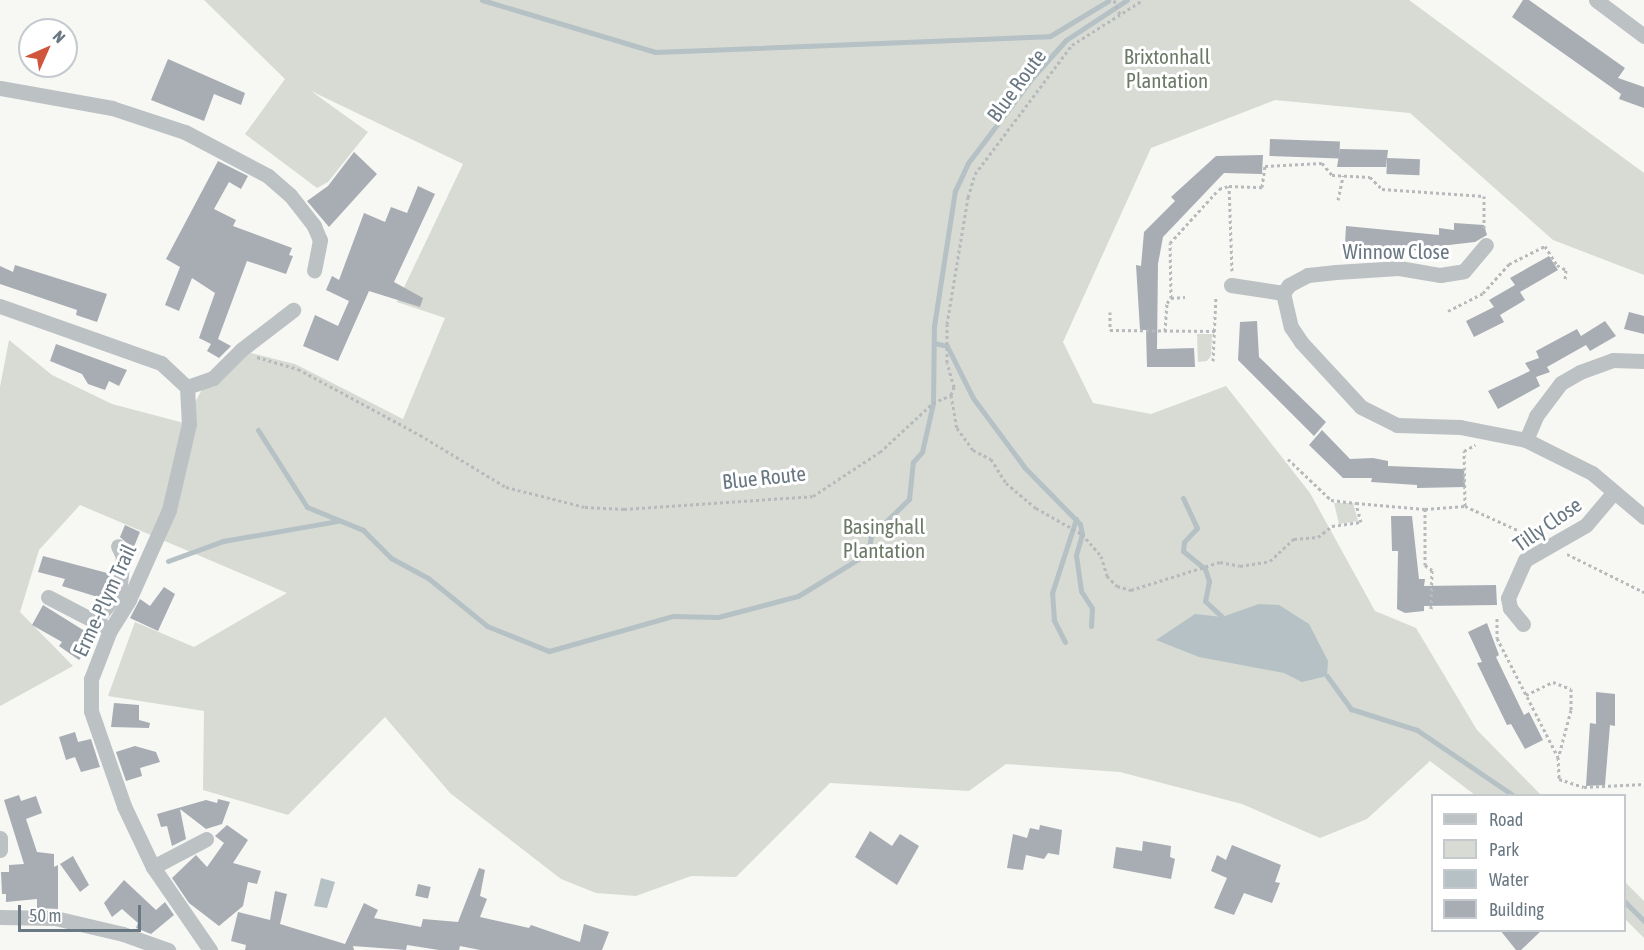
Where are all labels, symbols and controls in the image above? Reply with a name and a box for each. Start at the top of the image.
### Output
north arrow [18,18,78,78]
text: N [50,27,69,46]
park label: Brixtonhall Plantation [1124,43,1210,93]
street label: Blue Route [981,44,1051,126]
street label: Winnow Close [1342,238,1450,264]
street label: Blue Route [721,460,807,494]
street label: Tilly Close [1508,491,1586,557]
park label: Basinghall Plantation [843,513,925,563]
street label: Erme-Plym Trail [67,540,141,660]
legend [1431,794,1626,932]
text: Road [1489,809,1523,830]
text: Park [1489,839,1519,860]
text: Water [1489,869,1528,890]
scale bar [21,893,144,931]
text: Building [1489,899,1544,920]
text: 50 m [29,905,61,926]

